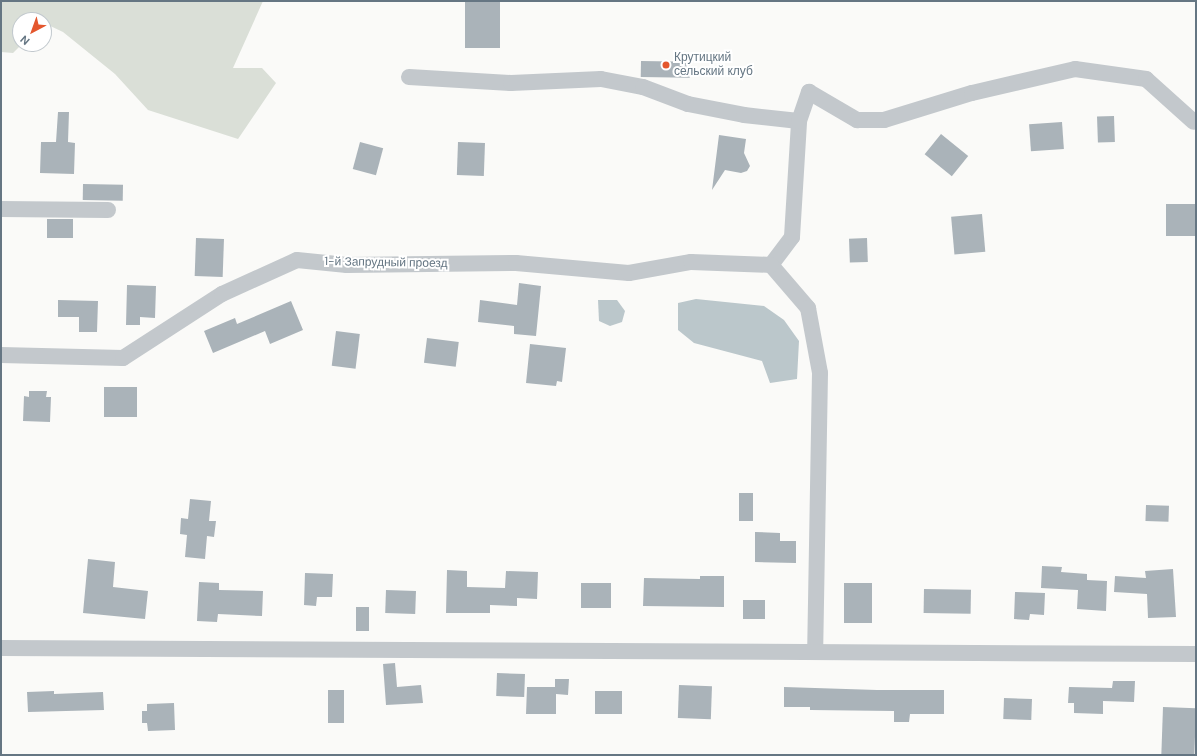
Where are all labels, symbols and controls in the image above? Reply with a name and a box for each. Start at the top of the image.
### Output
north arrow [12,12,52,52]
text: N [17,32,32,48]
place label: Крутицкий сельский клуб [674,51,753,79]
marker: Крутицкий сельский клуб [661,60,671,70]
street label: 1-й Запрудный проезд [324,255,448,271]

